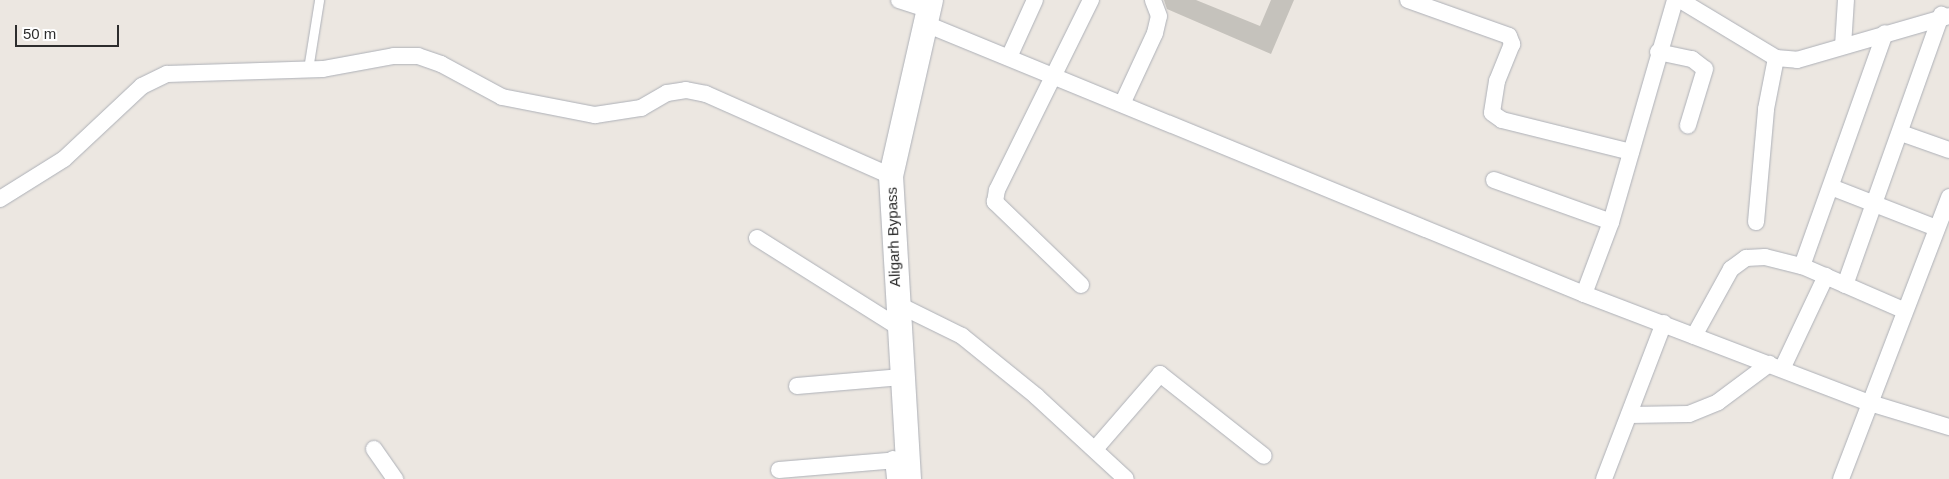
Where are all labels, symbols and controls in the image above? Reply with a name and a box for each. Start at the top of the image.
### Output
scale bar [18,15,121,47]
text: 50 m [23,25,56,42]
street label: Aligarh Bypass [882,187,904,287]

